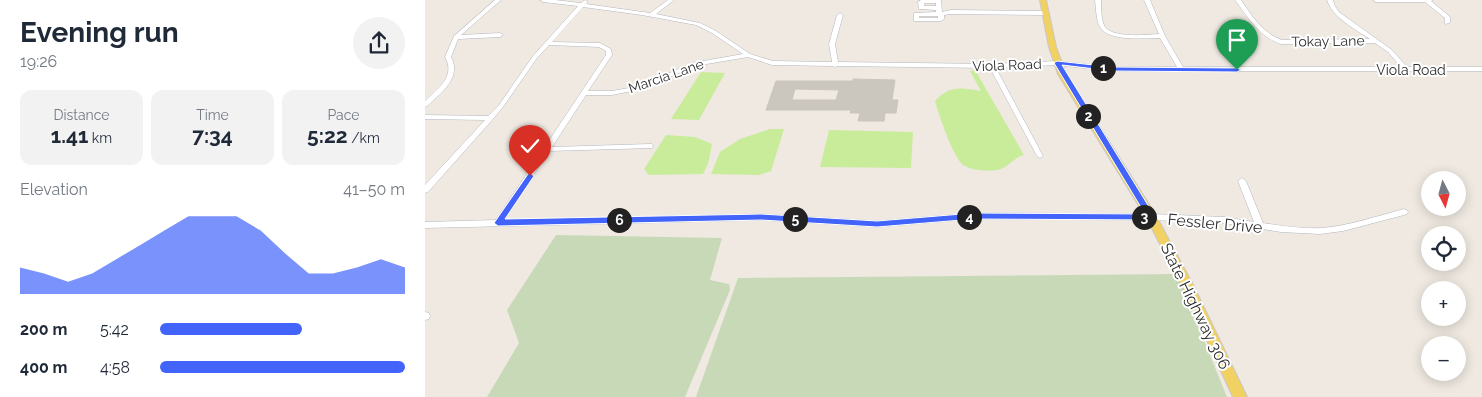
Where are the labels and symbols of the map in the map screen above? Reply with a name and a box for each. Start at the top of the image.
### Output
pin [1216,19,1258,70]
street label: Tokay Lane [1291,32,1365,50]
street label: Marcia Lane [626,56,706,96]
street label: Viola Road [972,56,1042,74]
pin: 1 [1091,56,1115,80]
street label: Viola Road [1376,62,1446,78]
pin: 2 [1075,104,1101,128]
pin [509,125,551,176]
north arrow [1421,171,1466,216]
pin: 4 [957,204,981,230]
pin: 3 [1131,204,1157,230]
pin: 5 [783,206,807,232]
pin: 6 [607,208,631,232]
street label: Fessler Drive [1167,210,1263,237]
street label: State Highway 306 [1157,240,1234,372]

